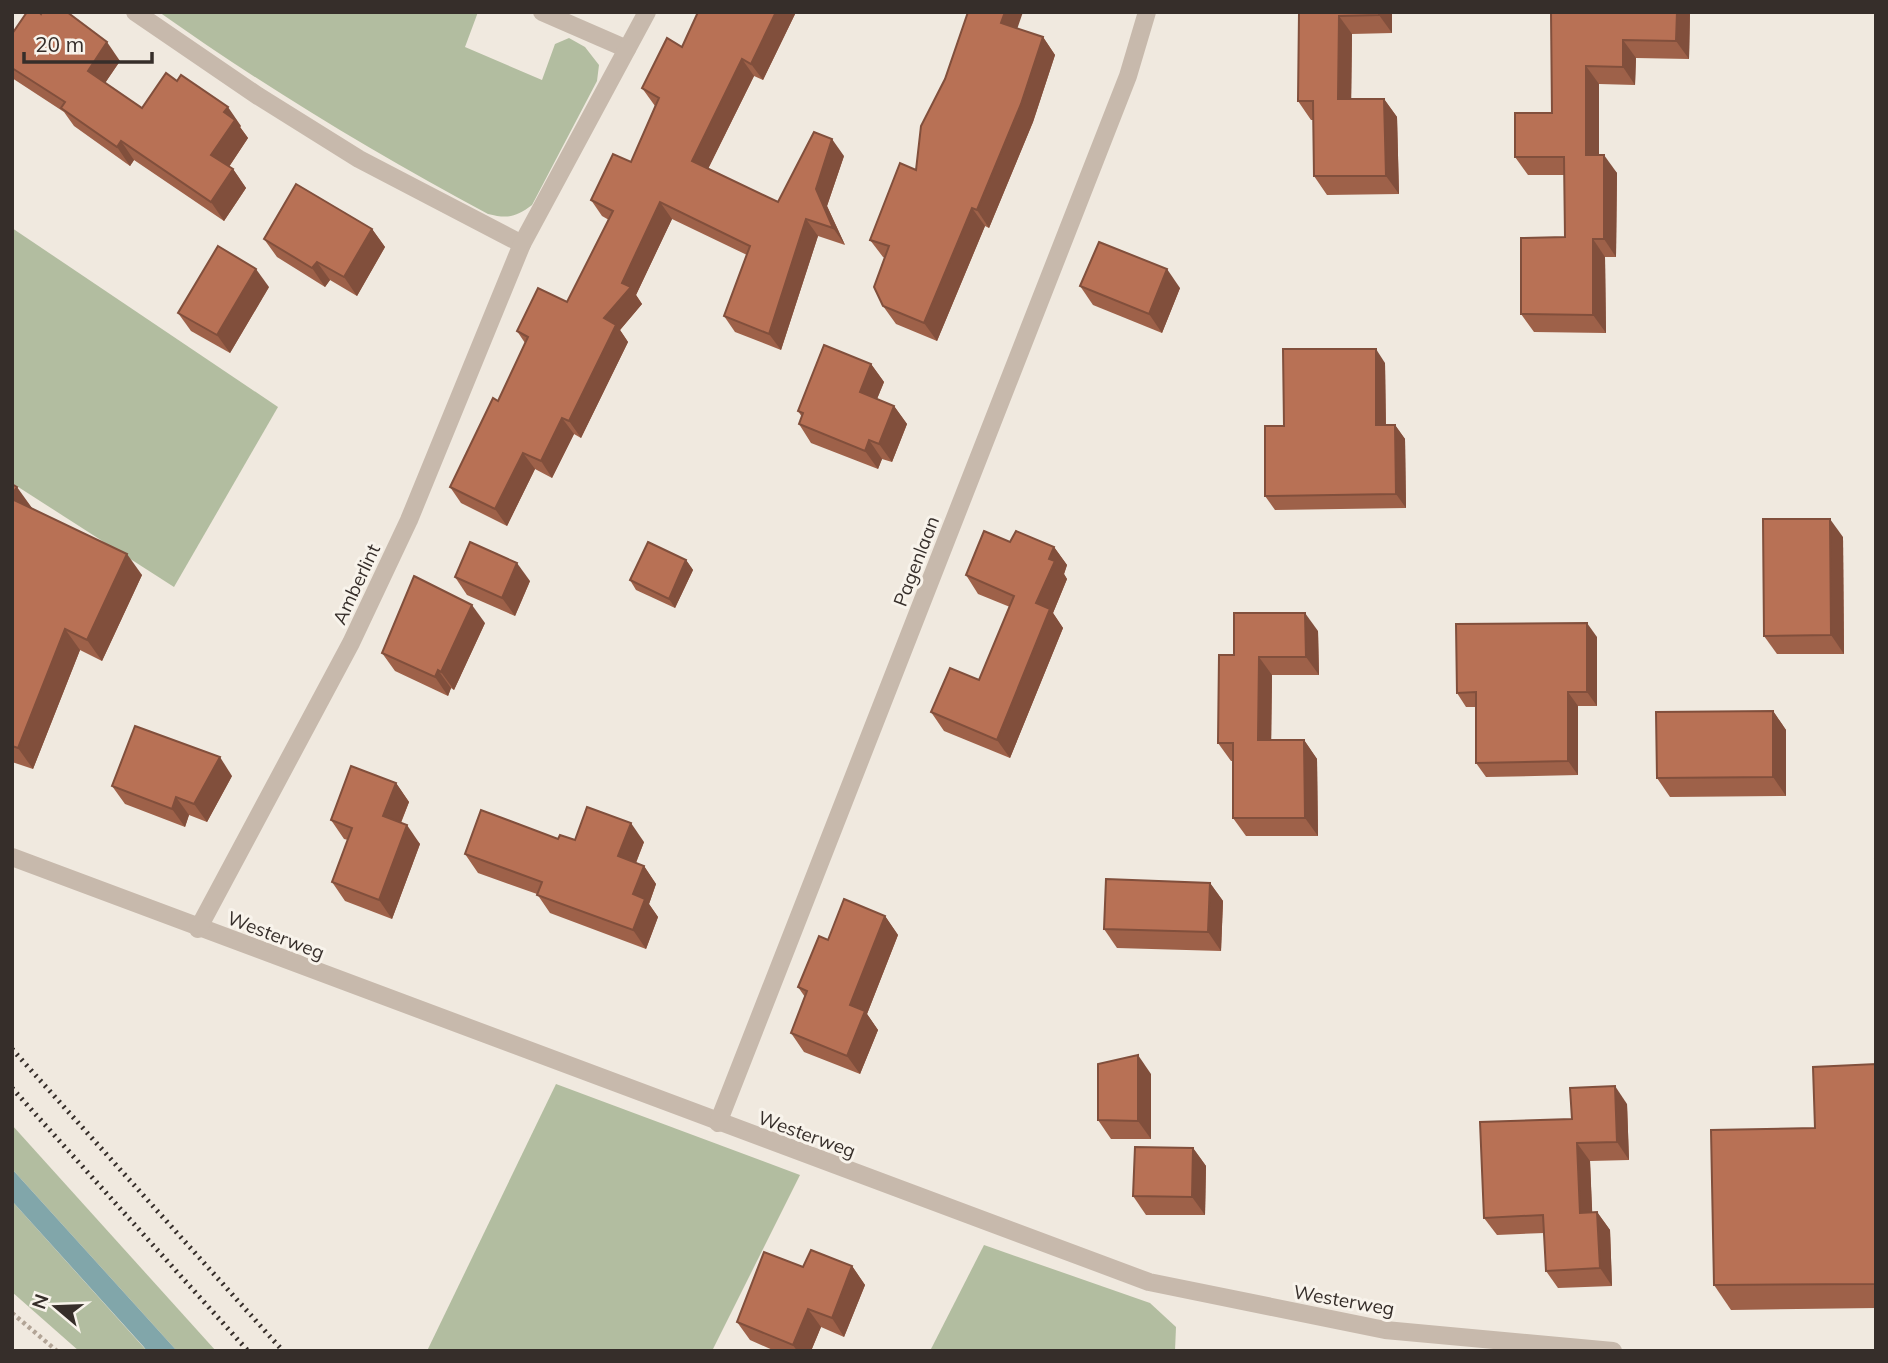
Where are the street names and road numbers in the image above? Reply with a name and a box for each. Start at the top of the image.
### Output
street label: Pagenlaan [888,512,944,610]
street label: Amberlint [327,540,385,628]
street label: Westerweg [224,905,328,965]
street label: Westerweg [755,1105,859,1163]
street label: Westerweg [1292,1279,1396,1321]

